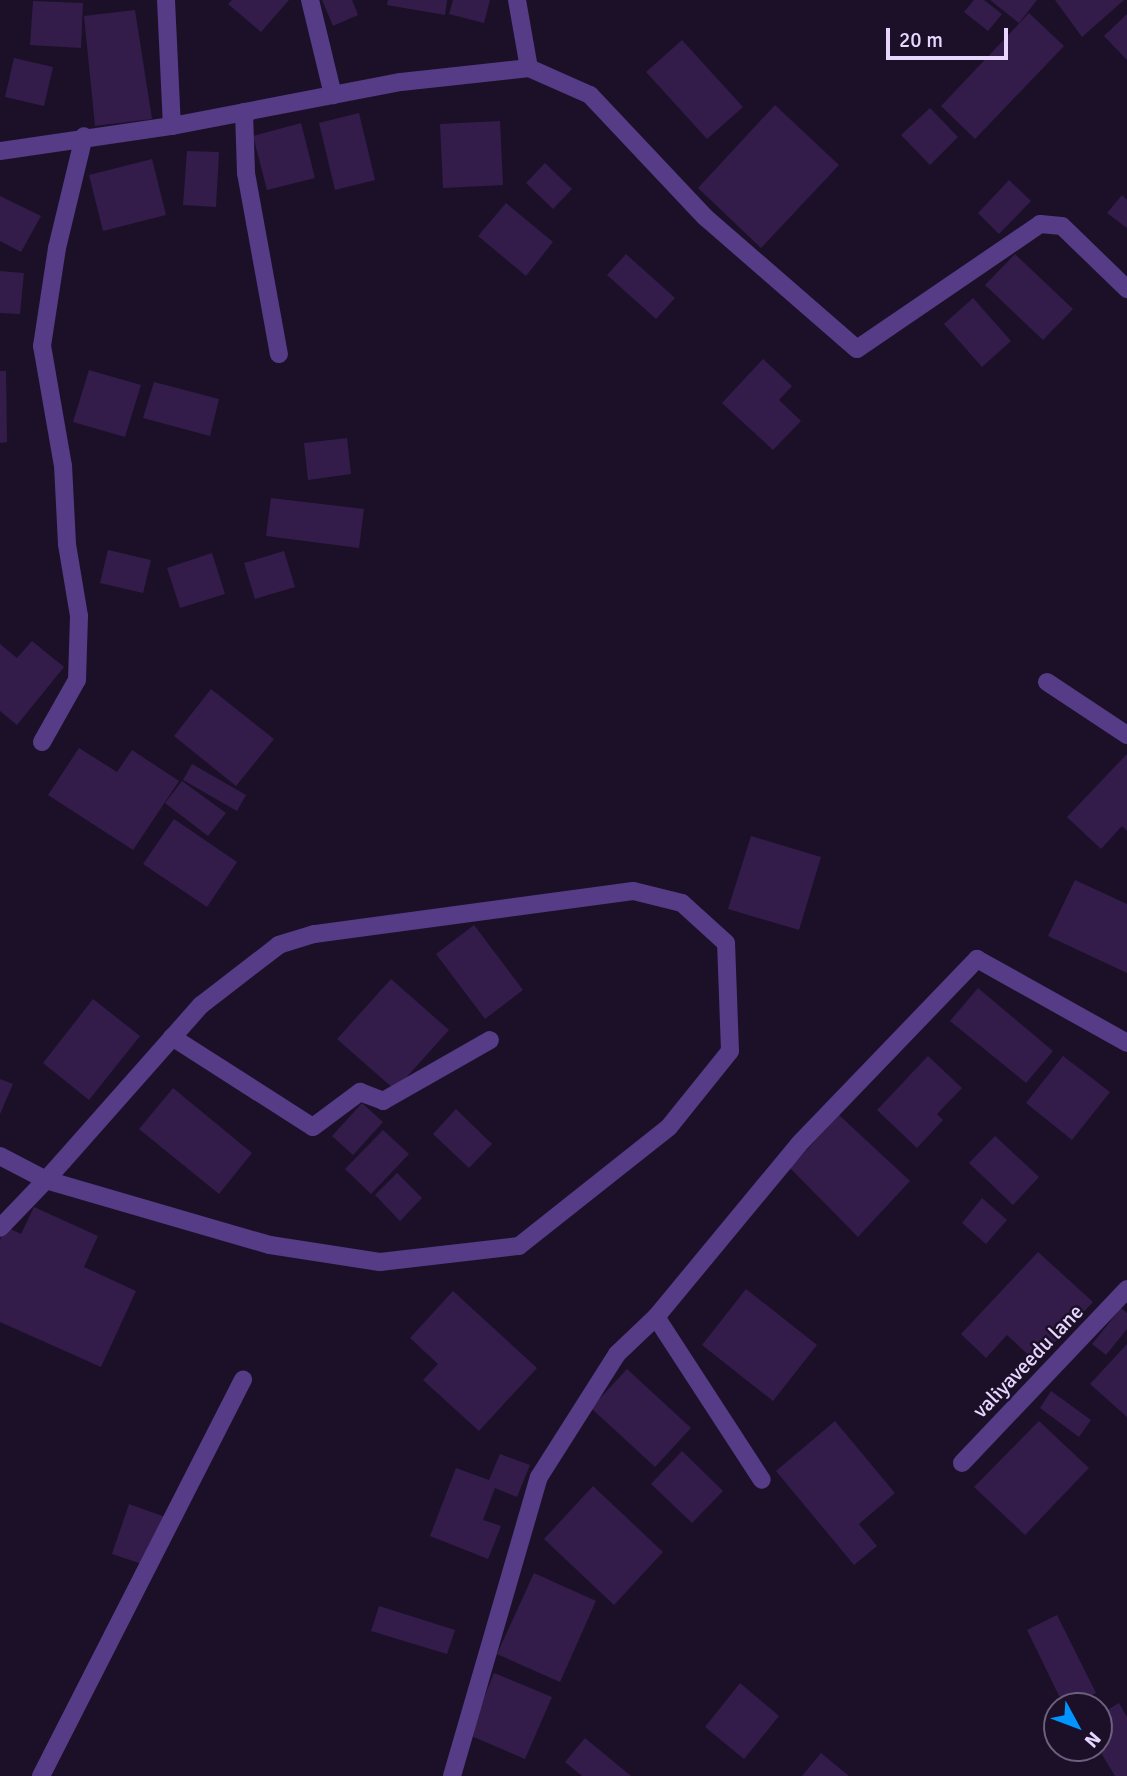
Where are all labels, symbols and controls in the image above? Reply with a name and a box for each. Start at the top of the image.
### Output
scale bar [889,14,1012,58]
text: 20 m [899,27,943,53]
street label: valiyaveedu lane [968,1299,1088,1423]
north arrow [1043,1692,1113,1762]
text: N [1079,1727,1106,1752]

